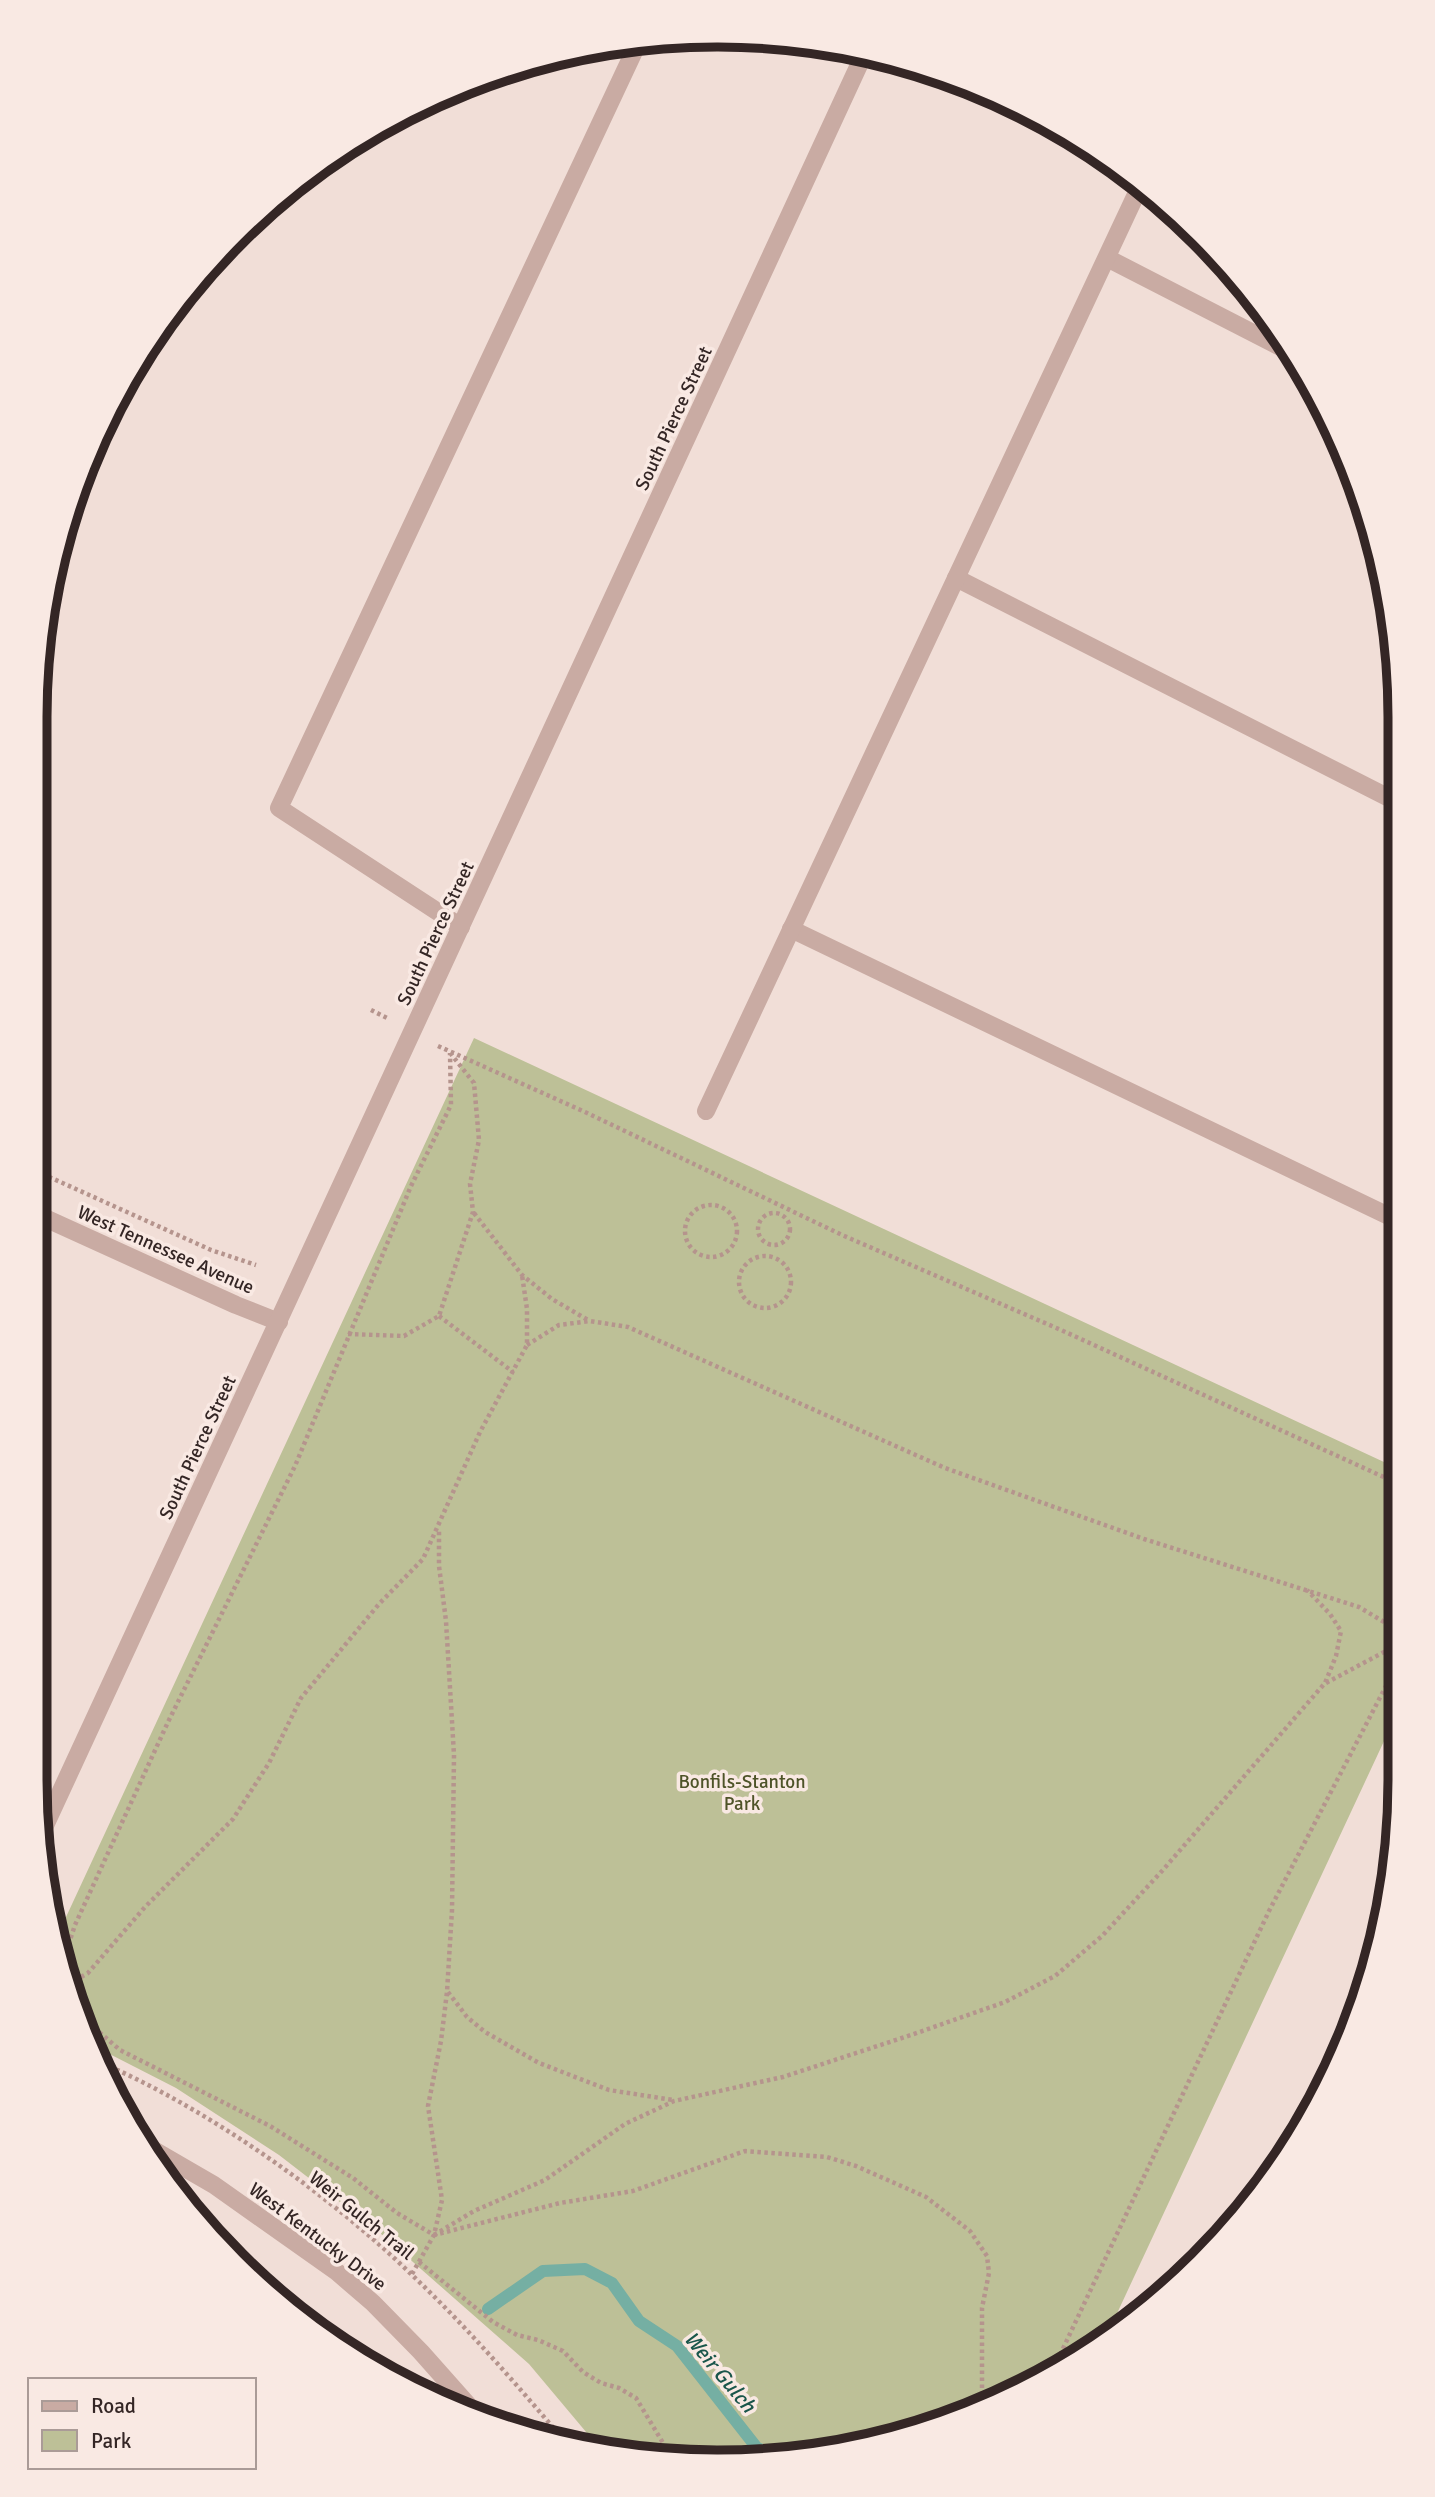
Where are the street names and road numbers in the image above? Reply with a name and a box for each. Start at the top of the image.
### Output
street label: South Pierce Street [630,342,718,494]
street label: South Pierce Street [392,857,480,1009]
street label: West Tennessee Avenue [74,1200,258,1300]
street label: South Pierce Street [154,1371,242,1523]
street label: Weir Gulch Trail [304,2166,419,2266]
street label: West Kentucky Drive [244,2177,391,2296]

